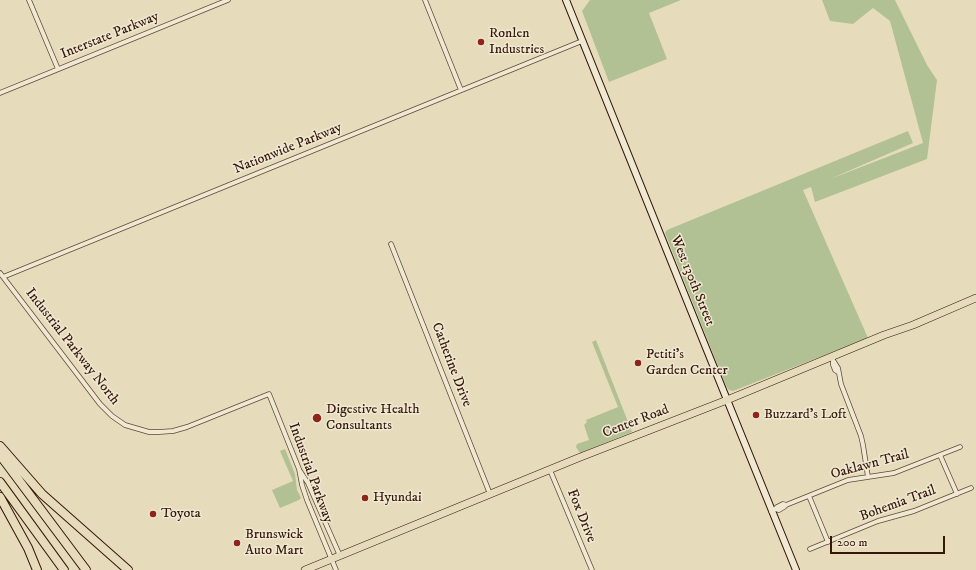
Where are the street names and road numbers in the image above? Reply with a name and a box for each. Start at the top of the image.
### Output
street label: Interstate Parkway [58,9,162,63]
street label: Nationwide Parkway [231,120,345,178]
street label: West 130th Street [666,233,718,329]
street label: Industrial Parkway North [21,285,123,409]
street label: Catherine Drive [427,320,475,410]
street label: Center Road [600,402,672,442]
street label: Industrial Parkway [284,421,336,525]
street label: Oaklawn Trail [829,446,911,484]
street label: Bohemia Trail [858,482,938,526]
street label: Fox Drive [563,487,599,545]

